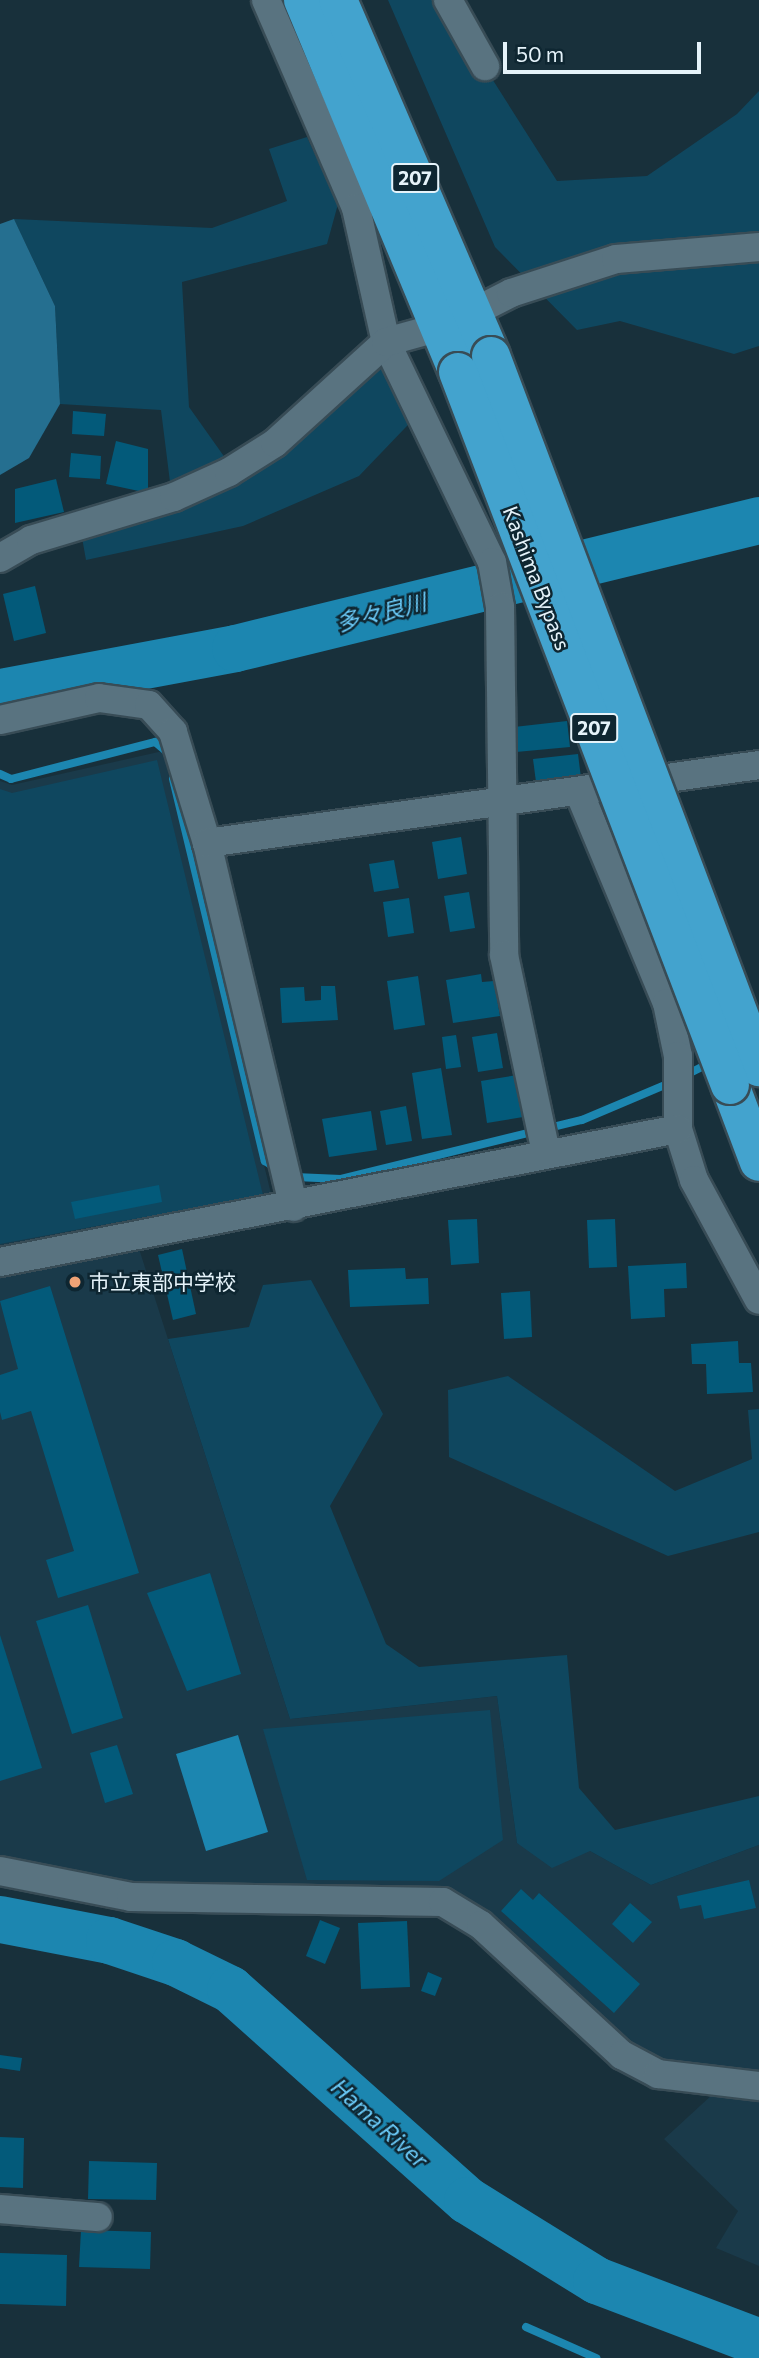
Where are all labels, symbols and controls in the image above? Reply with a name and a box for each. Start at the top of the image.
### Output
scale bar [507,28,705,72]
text: 50 m [516,41,564,66]
road number: 207 [390,162,440,194]
street label: Kashima Bypass [498,502,576,654]
water label: 多々良川 [333,587,429,637]
road number: 207 [570,712,618,744]
place label: 市立東部中学校 [89,1269,236,1295]
marker: 市立東部中学校 [67,1274,83,1290]
water label: Hama River [326,2073,434,2173]

